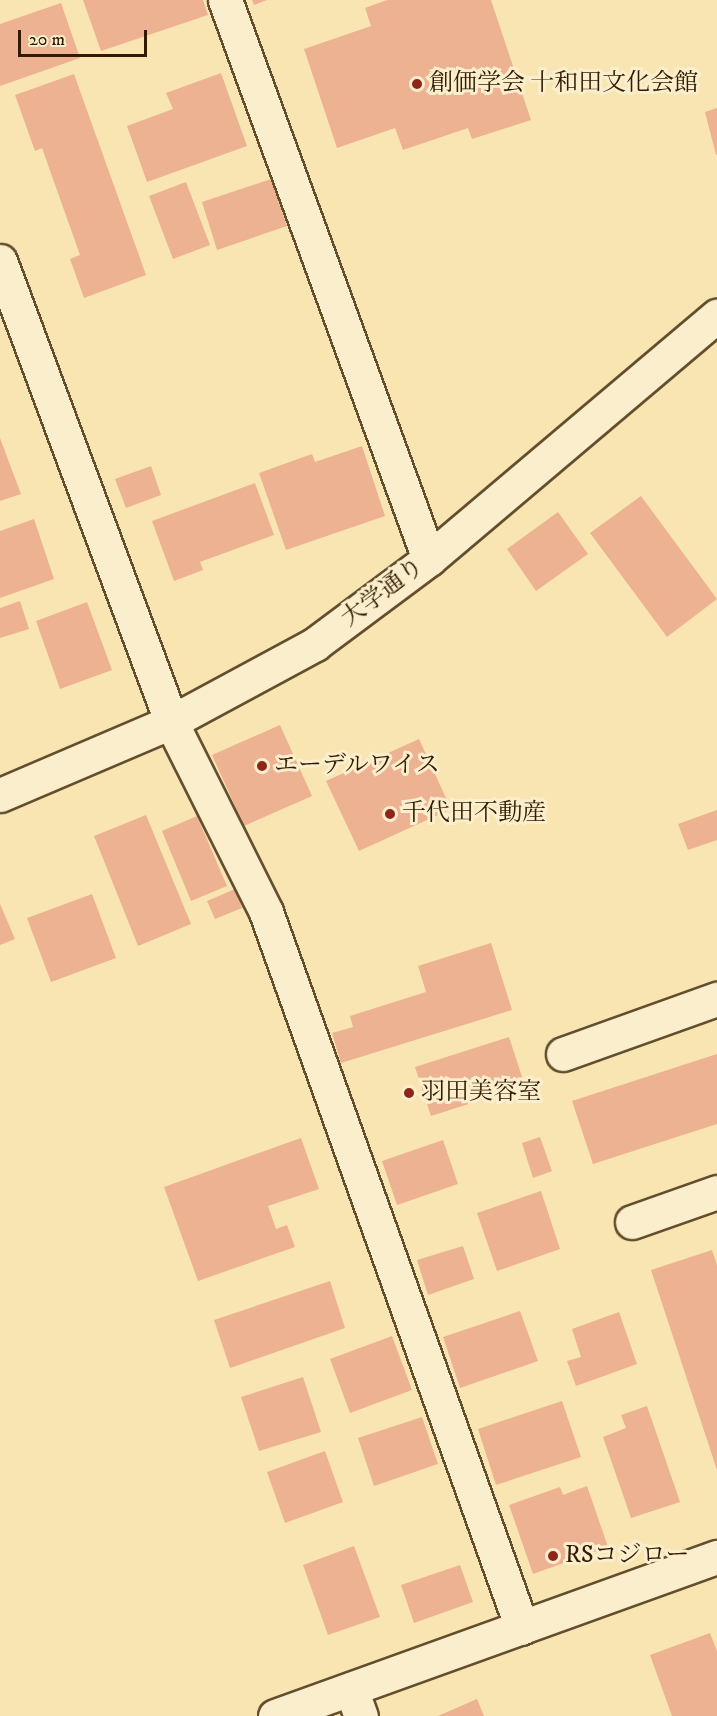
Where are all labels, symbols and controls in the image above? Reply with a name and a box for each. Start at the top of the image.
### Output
scale bar [21,18,150,56]
text: 20 m [29,29,65,51]
place label: 創価学会 十和田文化会館 [429,70,698,98]
marker: 創価学会 十和田文化会館 [410,77,424,91]
street label: 大学通り [336,553,430,633]
place label: エーデルワイス [274,752,442,780]
marker: エーデルワイス [255,759,269,773]
place label: 千代田不動産 [402,800,546,828]
marker: 千代田不動産 [383,807,397,821]
place label: 羽田美容室 [421,1079,541,1107]
marker: 羽田美容室 [402,1086,416,1100]
place label: RSコジロー [565,1542,690,1570]
marker: RSコジロー [546,1549,560,1563]

